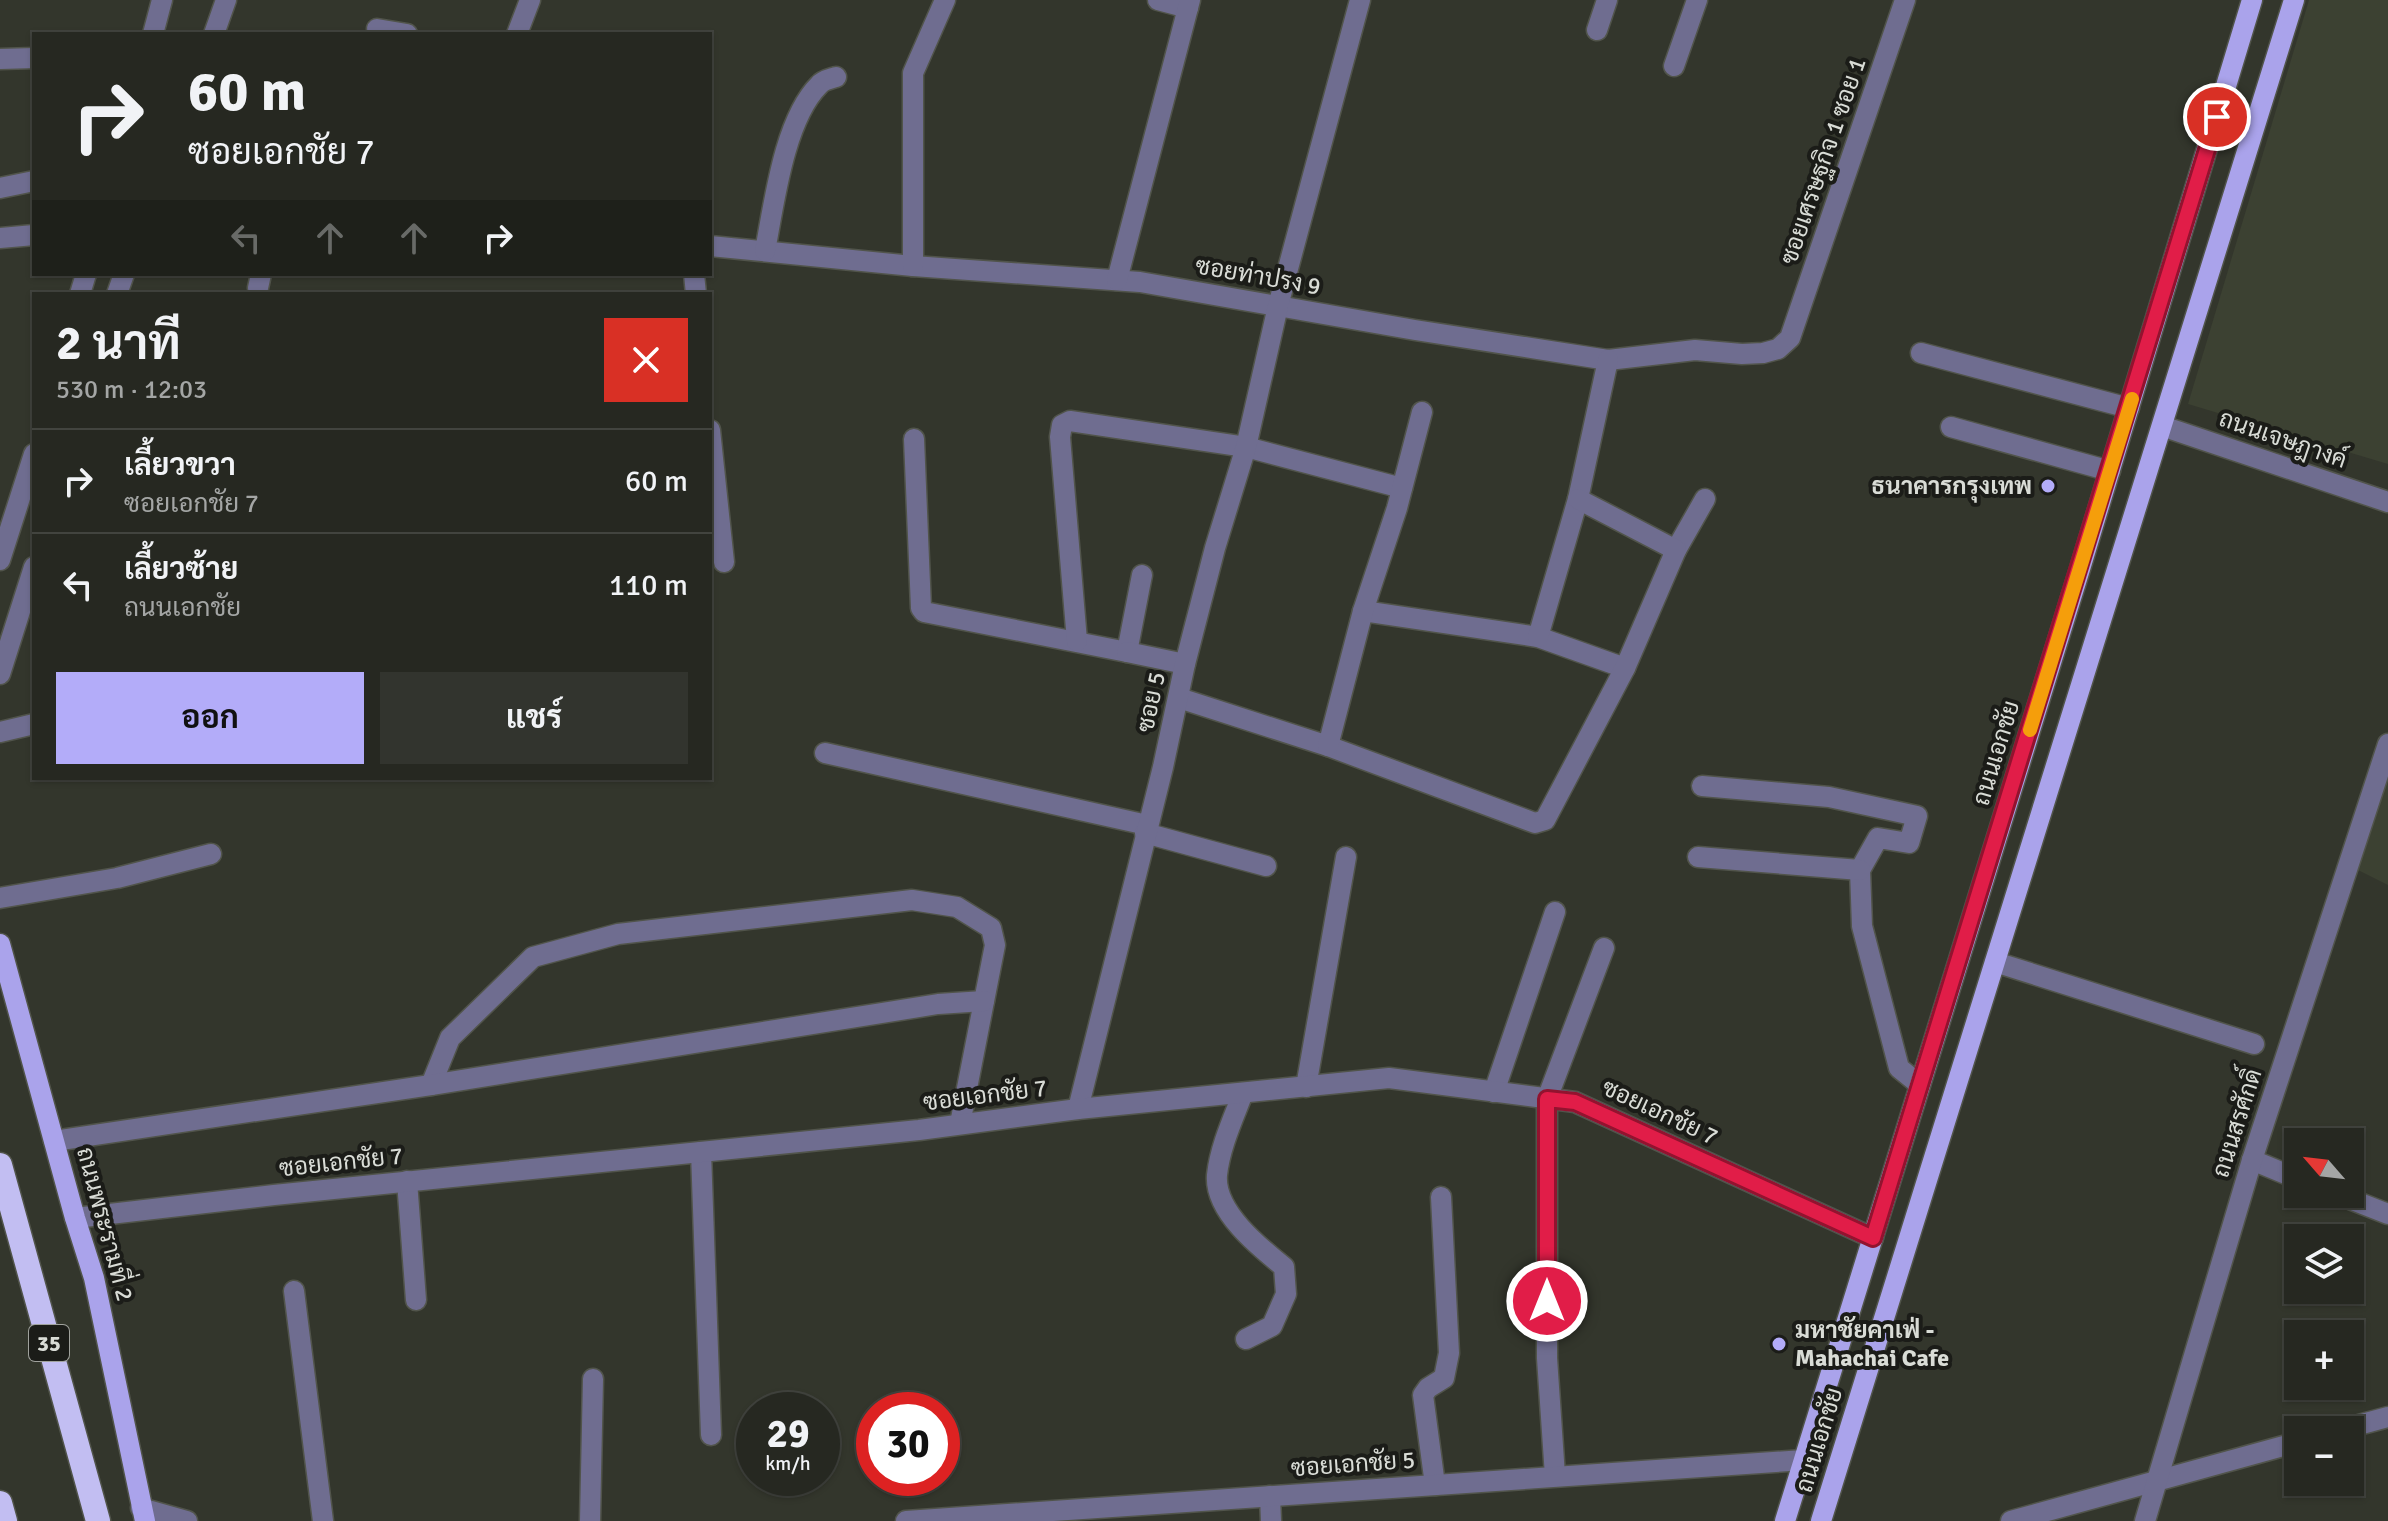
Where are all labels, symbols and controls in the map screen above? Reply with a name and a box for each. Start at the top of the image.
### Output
street label: ซอยเศรษฐกิจ 1 ซอย 1 [1774,54,1873,269]
text: 60 m [188,57,306,126]
icon: right [56,64,160,168]
pin [2183,83,2251,151]
icon: arrive [2195,95,2239,139]
text: ซอยเอกชัย 7 [188,130,375,175]
icon: left [224,216,268,260]
icon: ahead [308,216,352,260]
icon: ahead [392,216,436,260]
icon: right [476,216,520,260]
street label: ซอยท่าปรง 9 [1193,250,1323,302]
text: 2 นาที [56,314,181,373]
button: close [604,318,688,402]
text: 530 m · 12:03 [56,374,207,406]
street label: ถนนเจษฎางค์ [2215,402,2351,476]
text: เลี้ยวขวา [124,447,236,484]
icon: right [56,459,100,503]
text: 60 m [625,463,688,500]
place label: ธนาคารกรุงเทพ [1871,471,2032,503]
marker: ธนาคารกรุงเทพ [2039,477,2057,495]
text: ซอยเอกชัย 7 [124,488,259,520]
text: เลี้ยวซ้าย [124,551,238,588]
icon: left [56,563,100,607]
text: 110 m [609,567,688,604]
text: ถนนเอกชัย [124,592,241,624]
street label: ซอย 5 [1130,669,1172,735]
button: ออก [56,672,364,764]
button: แชร์ [380,672,688,764]
street label: ถนนเอกชัย [1966,697,2026,809]
street label: ถนนสรศักดิ์ [2199,1063,2269,1181]
street label: ซอยเอกชัย 7 [1597,1072,1723,1152]
street label: ซอยเอกชัย 7 [921,1073,1049,1117]
north arrow [2284,1128,2364,1208]
map controls [2284,1128,2364,1496]
street label: ซอยเอกชัย 7 [278,1141,404,1183]
street label: ถนนพระรามที่ 2 [70,1142,146,1304]
button: layers [2284,1224,2364,1304]
position arrow [1505,1259,1589,1343]
place label: มหาชัยคาเฟ่ - Mahachai Cafe [1795,1315,1949,1373]
button: + [2284,1320,2364,1400]
road number: 35 [29,1325,69,1361]
marker: มหาชัยคาเฟ่ - Mahachai Cafe [1770,1335,1788,1353]
street label: ถนนเอกชัย [1789,1384,1849,1496]
speed limit sign: 30 [856,1392,960,1496]
text: 29 [766,1409,810,1459]
button: − [2284,1416,2364,1496]
street label: ซอยเอกชัย 5 [1290,1445,1416,1483]
text: km/h [765,1451,811,1476]

